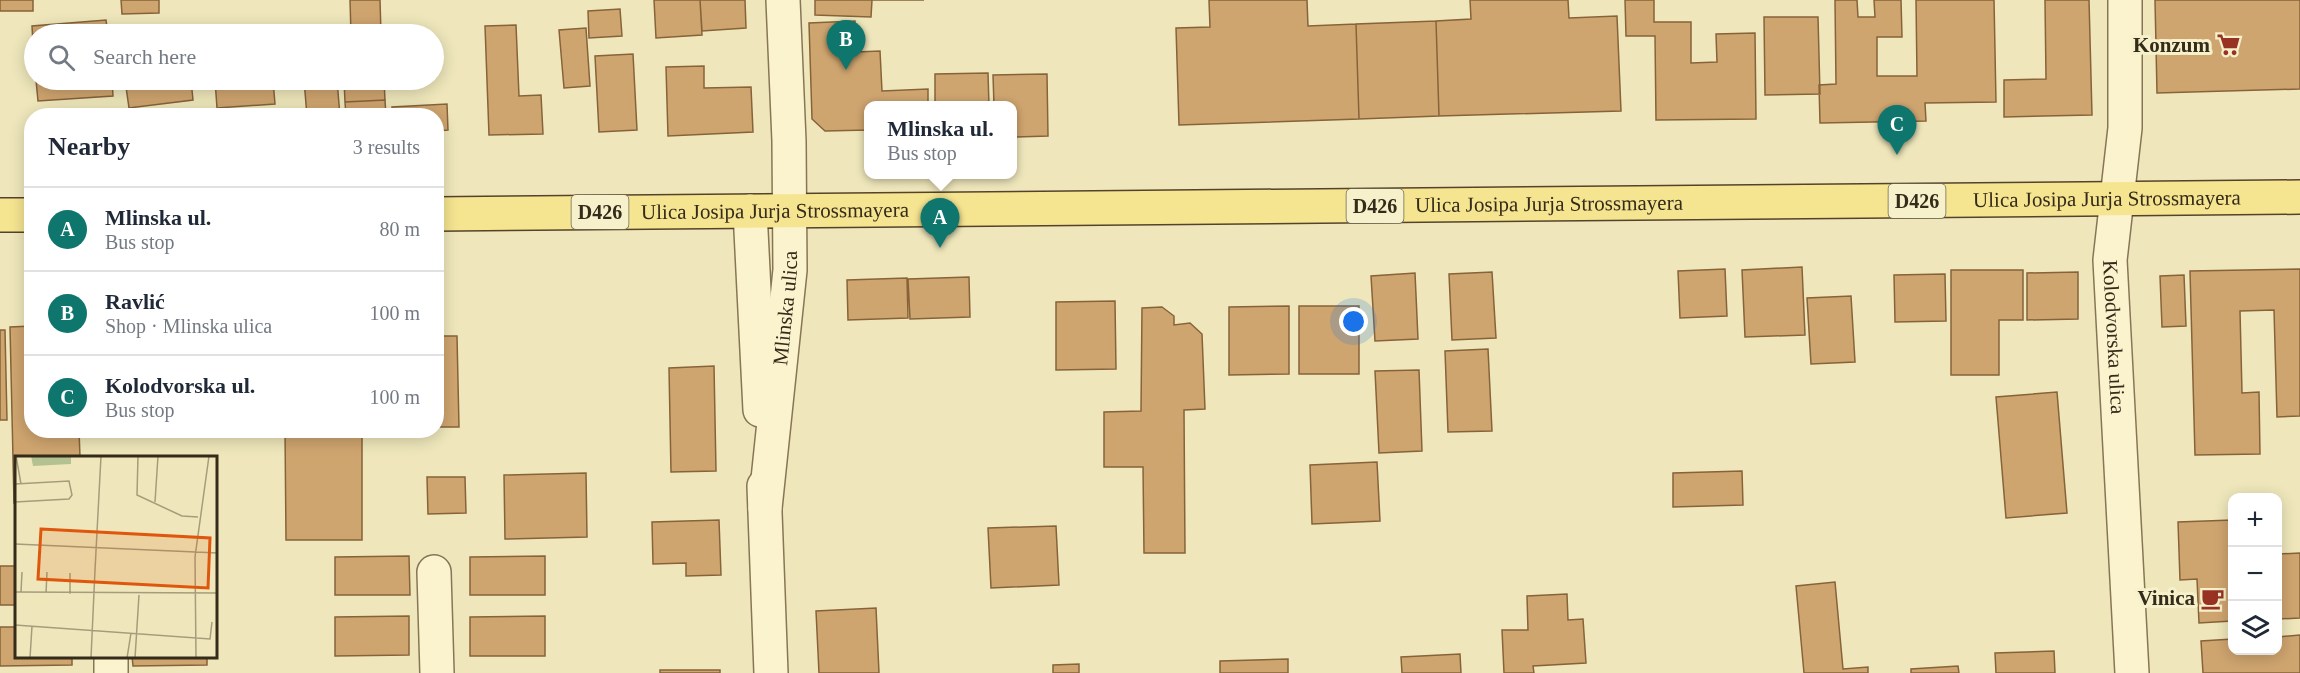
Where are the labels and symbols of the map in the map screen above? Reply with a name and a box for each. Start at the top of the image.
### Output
pin: B [826,20,866,70]
supermarket icon: Konzum [2215,32,2241,58]
place label: Konzum [2133,33,2210,57]
pin: C [1878,106,1916,155]
road number: D426 [1888,184,1946,218]
street label: Ulica Josipa Jurja Strossmayera [1973,186,2242,212]
road number: D426 [1346,189,1404,223]
street label: Ulica Josipa Jurja Strossmayera [1415,191,1684,217]
road number: D426 [572,195,628,229]
street label: Ulica Josipa Jurja Strossmayera [641,198,910,224]
pin: A [920,198,960,248]
street label: Mlinska ulica [768,250,802,367]
street label: Kolodvorska ulica [2098,259,2130,416]
your location [1339,307,1368,336]
inset map [15,456,218,658]
cafe icon: Vinica [2200,585,2226,611]
place label: Vinica [2137,586,2195,610]

